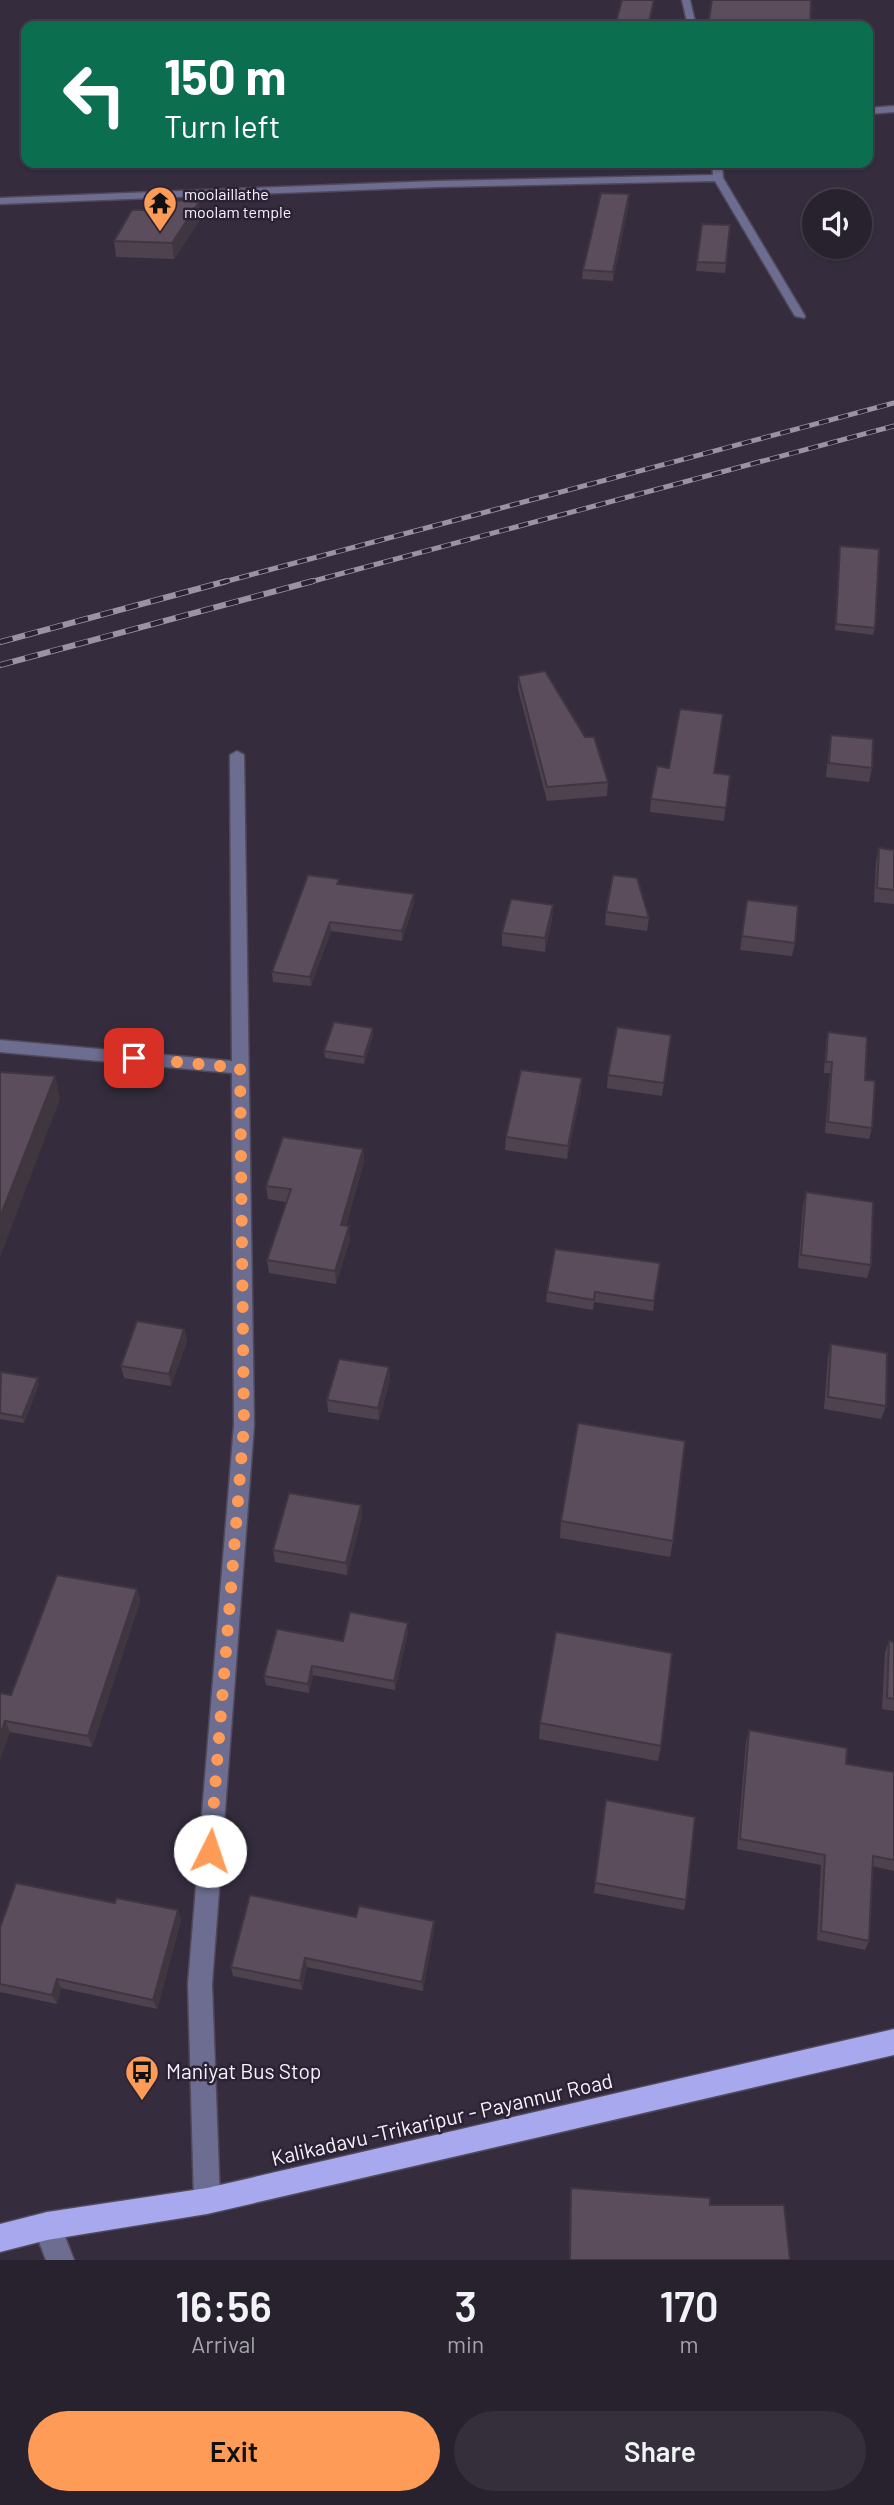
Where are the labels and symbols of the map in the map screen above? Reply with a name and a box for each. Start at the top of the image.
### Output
temple icon: moolaillathe moolam temple [141,184,179,233]
place label: moolaillathe moolam temple [184,184,291,221]
pin [104,1028,164,1088]
position arrow [173,1814,247,1888]
bus stop icon: Maniyat Bus Stop [123,2053,161,2102]
place label: Maniyat Bus Stop [166,2058,321,2083]
street label: Kalikadavu -Trikaripur - Payannur Road [268,2067,615,2170]

